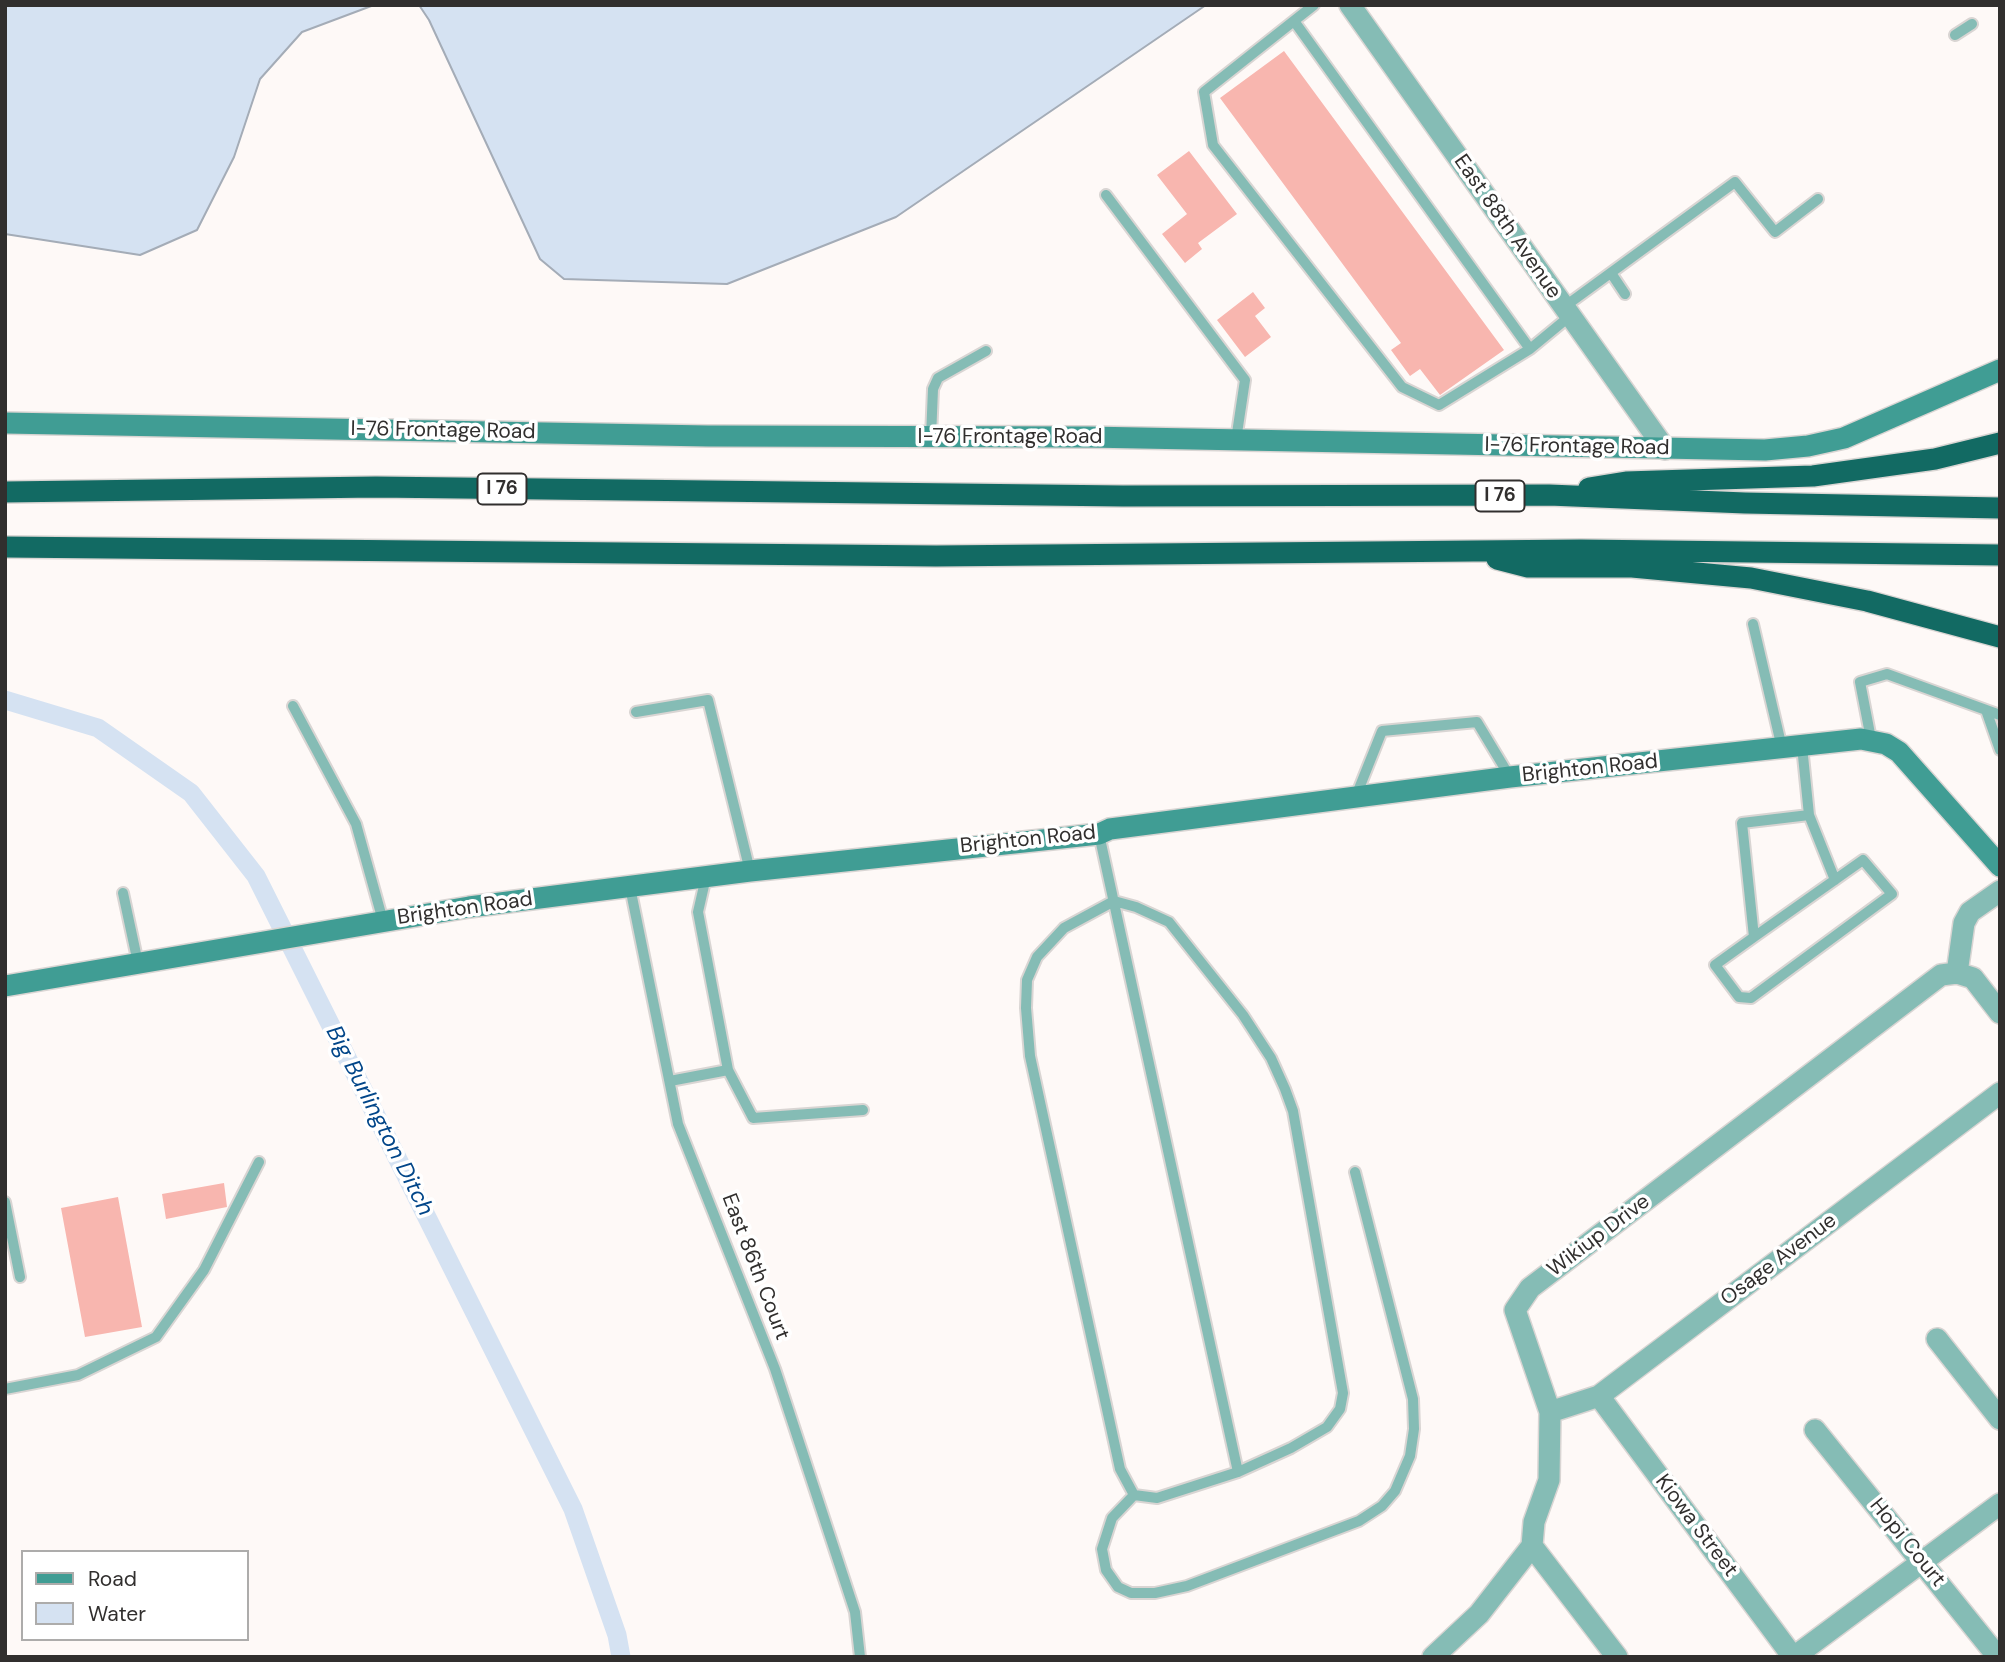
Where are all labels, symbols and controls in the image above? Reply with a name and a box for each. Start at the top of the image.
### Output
street label: East 88th Avenue [1448,150,1566,304]
street label: I-76 Frontage Road [350,417,536,445]
street label: I-76 Frontage Road [918,424,1102,450]
street label: I-76 Frontage Road [1484,433,1670,461]
road number: I 76 [477,474,526,504]
road number: I 76 [1476,481,1524,512]
street label: Brighton Road [1521,749,1659,789]
street label: Brighton Road [959,820,1097,860]
street label: Brighton Road [396,887,534,931]
water label: Big Burlington Ditch [319,1021,439,1221]
street label: Wikiup Drive [1543,1189,1655,1283]
street label: East 86th Court [716,1190,794,1344]
street label: Osage Avenue [1716,1208,1842,1312]
street label: Kiowa Street [1649,1470,1743,1582]
street label: Hopi Court [1864,1494,1950,1592]
legend [21,1550,248,1641]
text: Road [88,1565,137,1593]
text: Water [88,1600,146,1628]

